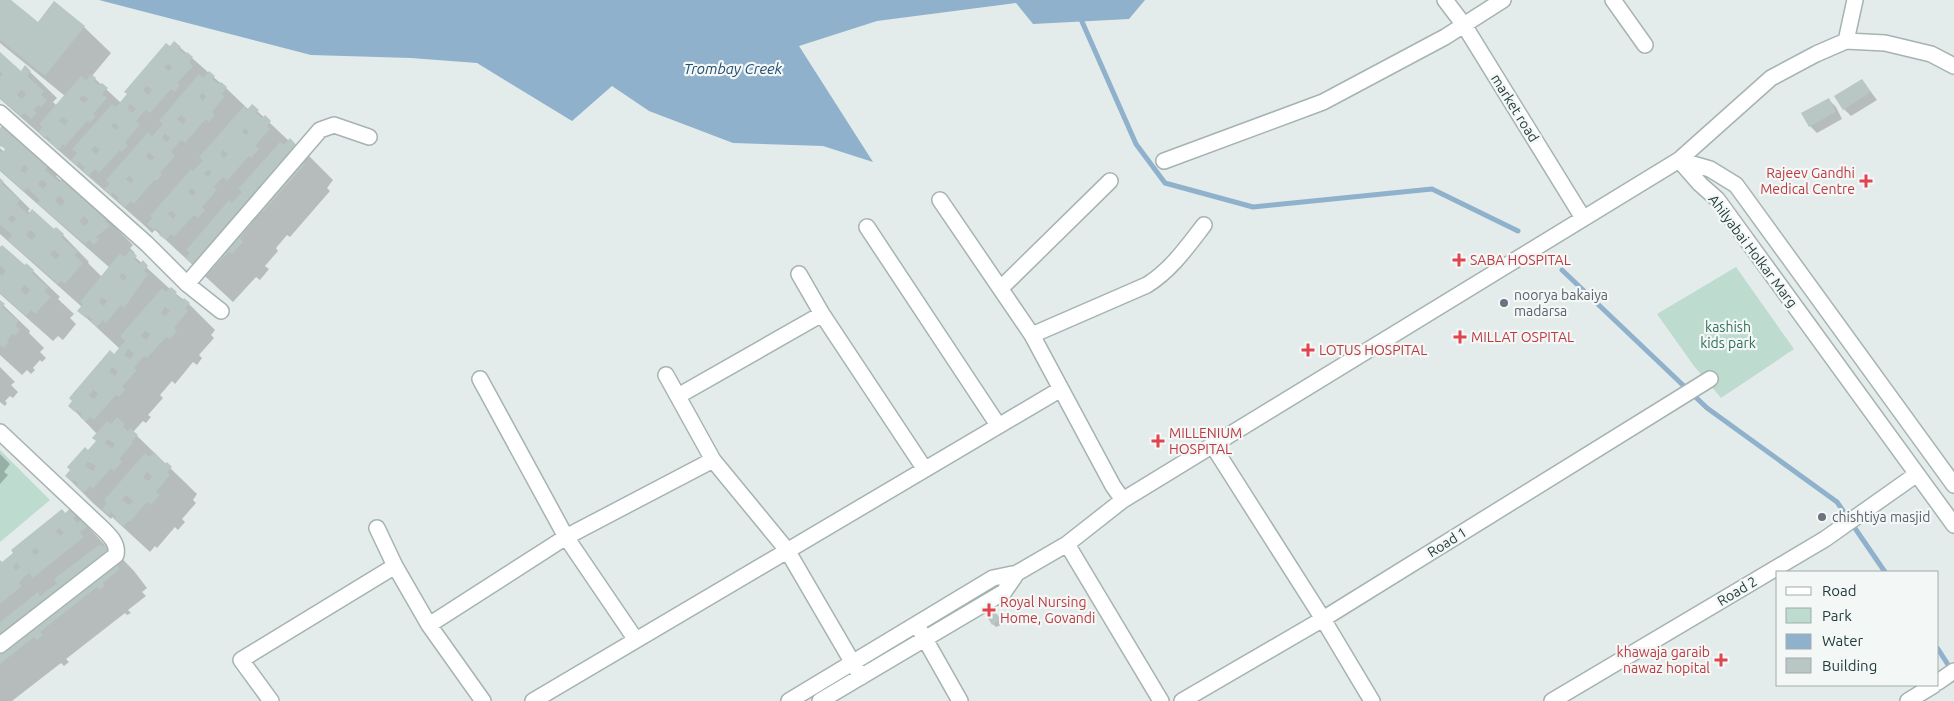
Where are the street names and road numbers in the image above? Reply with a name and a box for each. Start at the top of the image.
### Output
street label: market road [1488,71,1542,145]
street label: Ahilyabai Holkar Marg [1705,191,1801,311]
street label: Road 1 [1424,524,1470,560]
street label: Road 2 [1714,573,1760,609]

